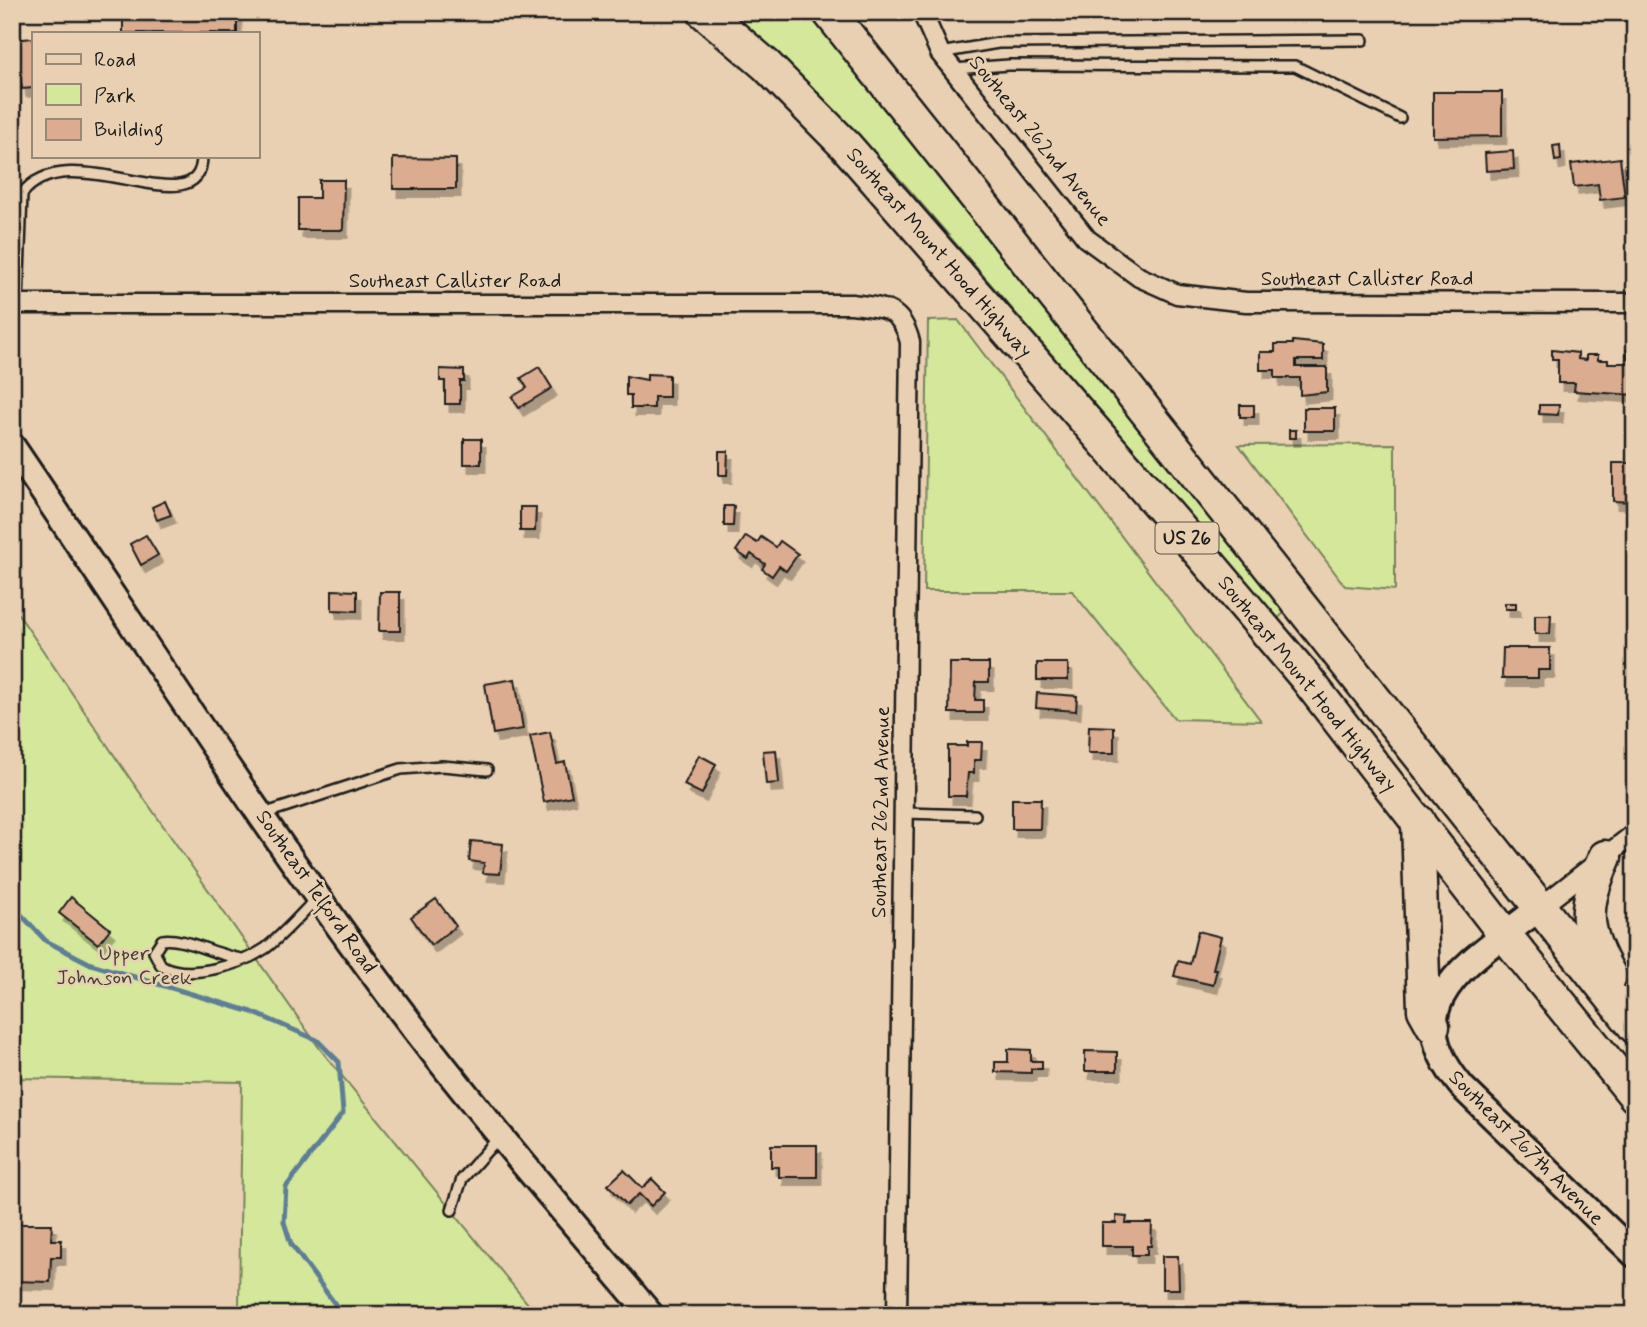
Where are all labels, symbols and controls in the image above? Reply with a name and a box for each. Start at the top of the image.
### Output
legend [32,32,259,158]
text: Road [94,46,136,74]
street label: Southeast 262nd Avenue [962,50,1118,232]
text: Park [94,82,136,110]
text: Building [94,116,164,146]
street label: Southeast Mount Hood Highway [840,142,1038,364]
street label: Southeast Callister Road [1261,265,1473,293]
street label: Southeast Callister Road [349,267,561,295]
road number: US 26 [1156,523,1218,554]
street label: Southeast Mount Hood Highway [1211,570,1403,798]
street label: Southeast 262nd Avenue [865,706,897,918]
street label: Southeast Telford Road [247,805,383,981]
park label: Upper Johnson Creek [56,940,192,992]
street label: Southeast 267th Avenue [1442,1064,1610,1232]

